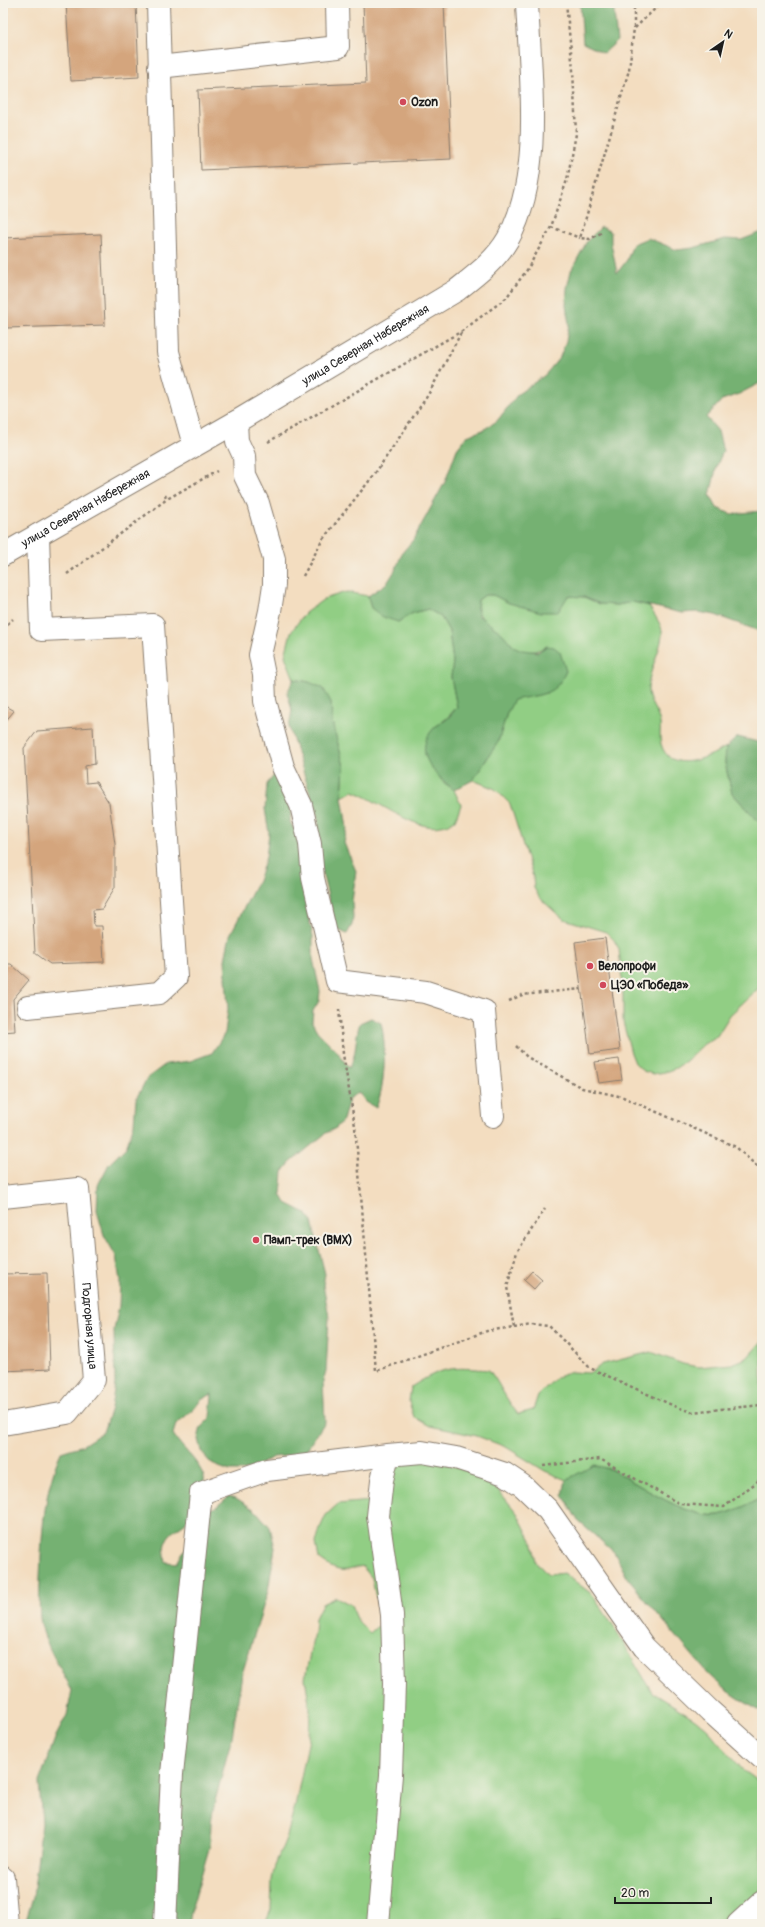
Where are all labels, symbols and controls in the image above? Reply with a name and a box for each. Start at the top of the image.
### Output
north arrow [703,22,743,62]
text: N [722,27,735,42]
place label: Ozon [411,95,438,110]
marker: Ozon [398,97,408,107]
street label: улица Северная Набережная [298,301,432,389]
street label: улица Северная Набережная [18,465,153,551]
place label: Велопрофи [598,959,656,974]
marker: Велопрофи [585,961,595,971]
place label: ЦЭО «Победа» [611,978,689,993]
marker: ЦЭО «Победа» [598,980,608,990]
place label: Памп-трек (BMX) [264,1233,353,1248]
marker: Памп-трек (BMX) [251,1235,261,1245]
street label: Подгорная улица [78,1282,101,1370]
scale bar [615,1879,711,1905]
text: 20 m [621,1886,650,1901]

